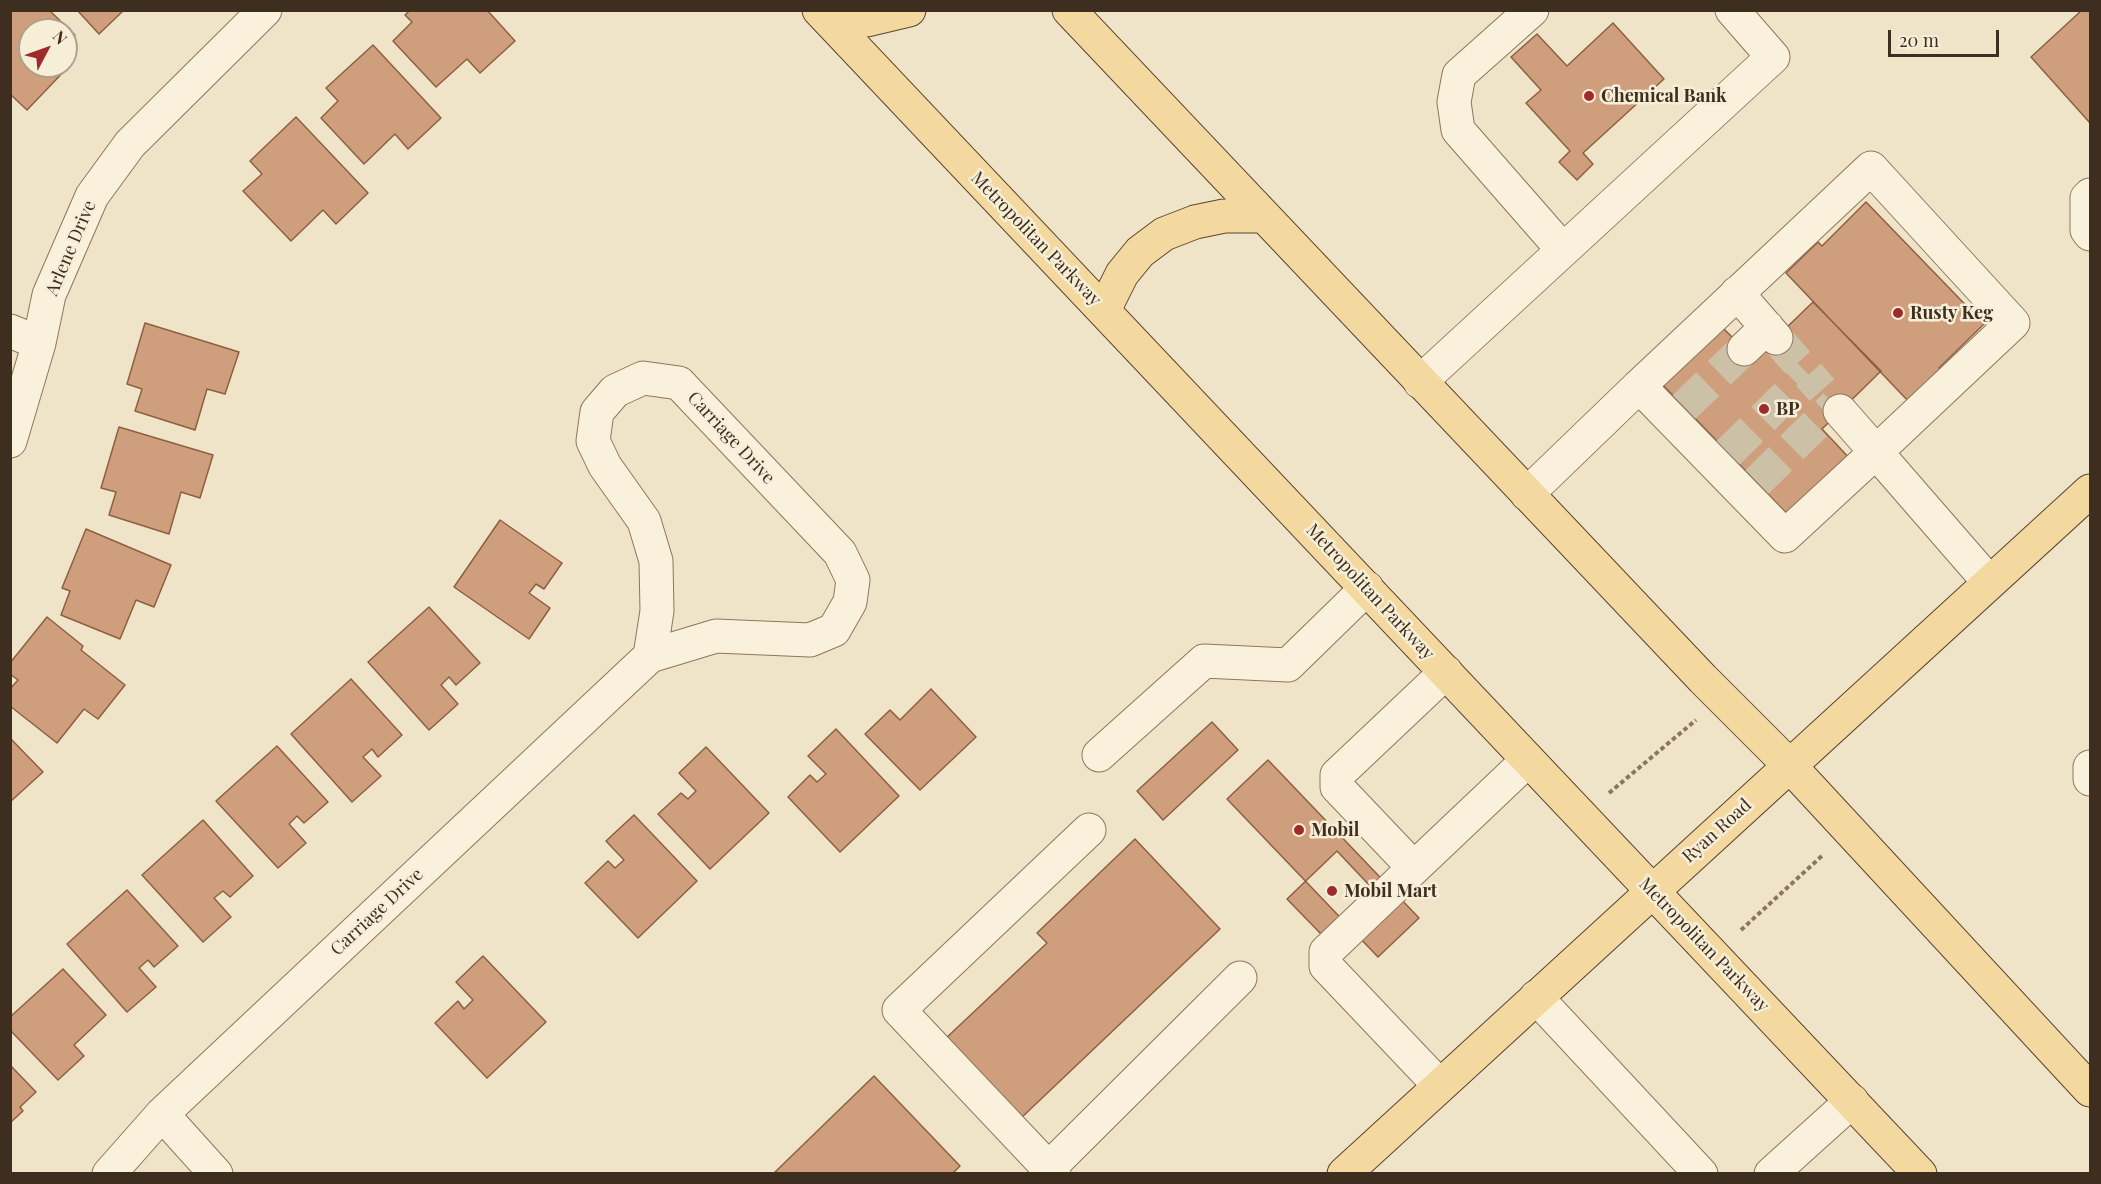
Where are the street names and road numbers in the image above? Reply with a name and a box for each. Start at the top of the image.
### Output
street label: Metropolitan Parkway [966,167,1106,311]
street label: Arlene Drive [41,197,101,299]
street label: Carriage Drive [683,387,779,489]
street label: Metropolitan Parkway [1301,520,1439,664]
street label: Ryan Road [1678,794,1756,868]
street label: Carriage Drive [326,864,428,960]
street label: Metropolitan Parkway [1634,873,1774,1017]

